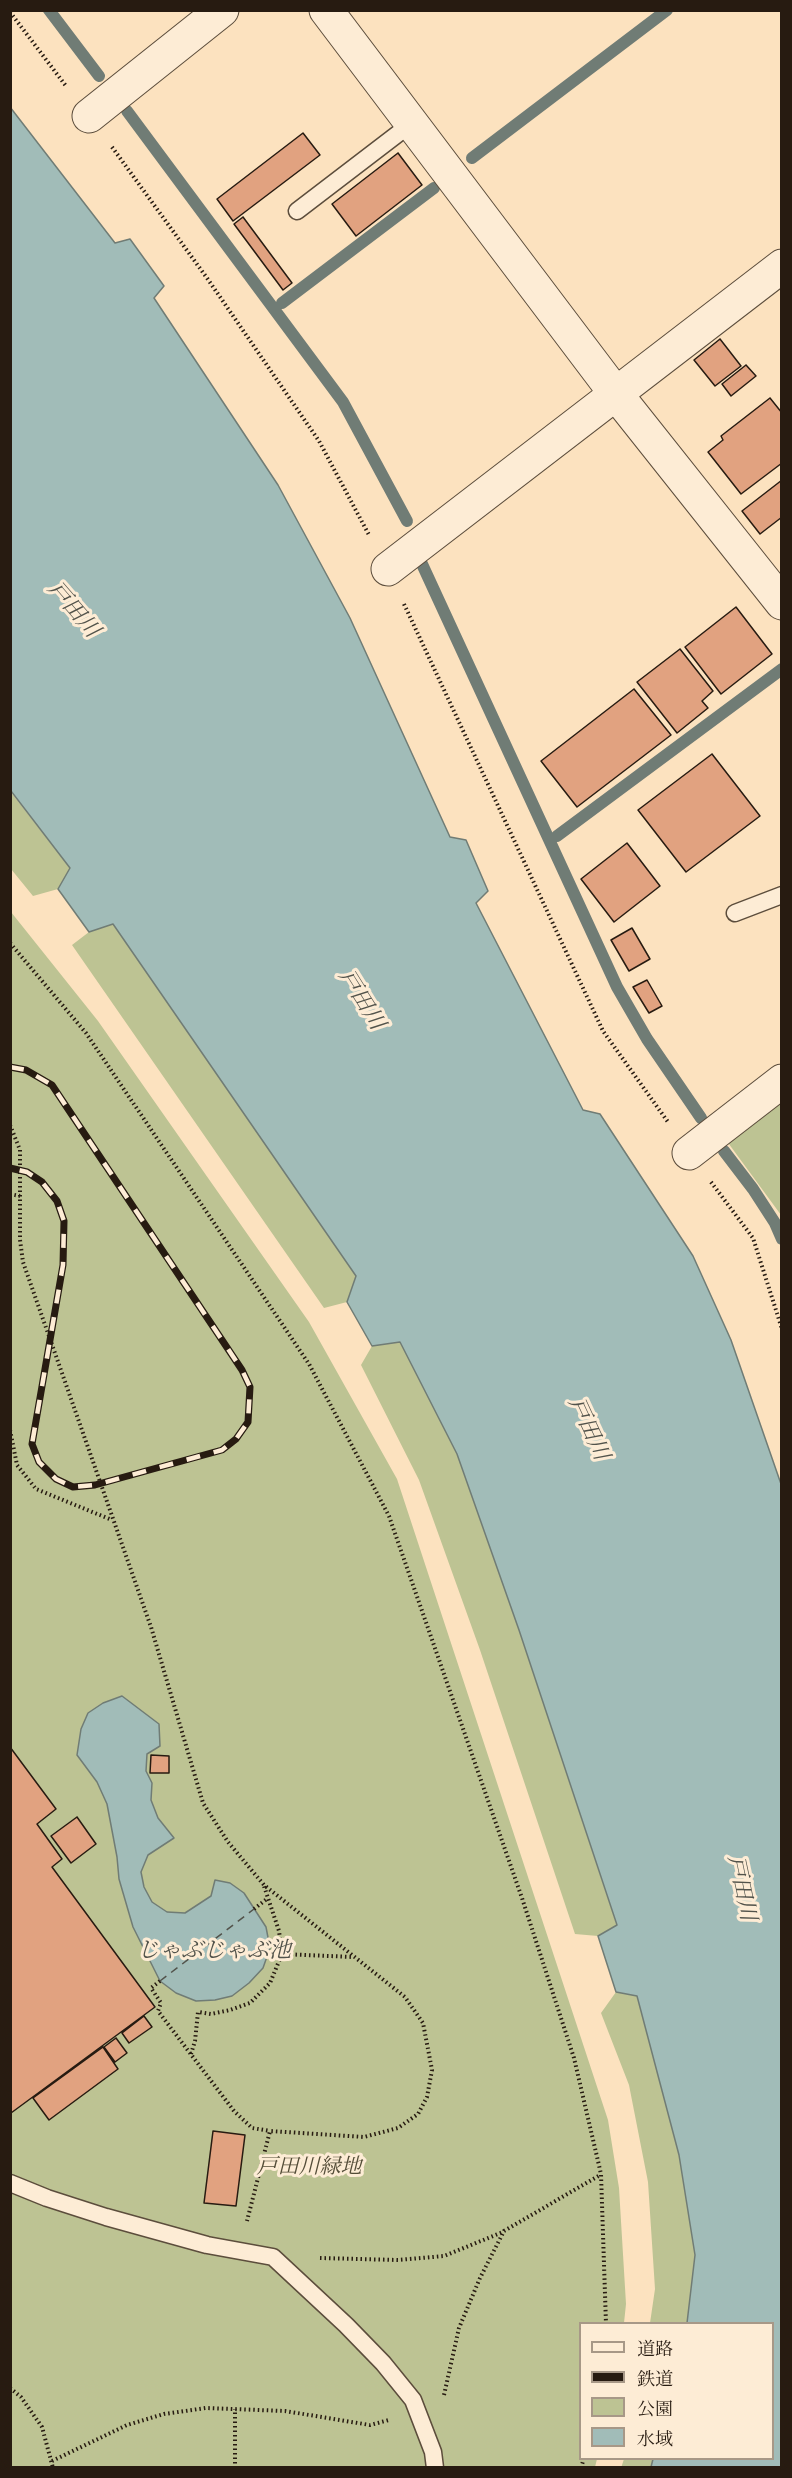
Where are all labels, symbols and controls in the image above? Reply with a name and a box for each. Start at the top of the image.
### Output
water label: 戸田川 [41,576,105,644]
water label: 戸田川 [332,965,390,1035]
water label: 戸田川 [562,1394,614,1464]
water label: 戸田川 [721,1853,761,1923]
water label: じゃぶじゃぶ池 [137,1938,291,1964]
park label: 戸田川緑地 [257,2154,361,2180]
legend [579,2322,774,2460]
text: 道路 [637,2341,673,2359]
text: 鉄道 [637,2371,673,2389]
text: 公園 [637,2401,673,2419]
text: 水域 [637,2431,673,2449]

